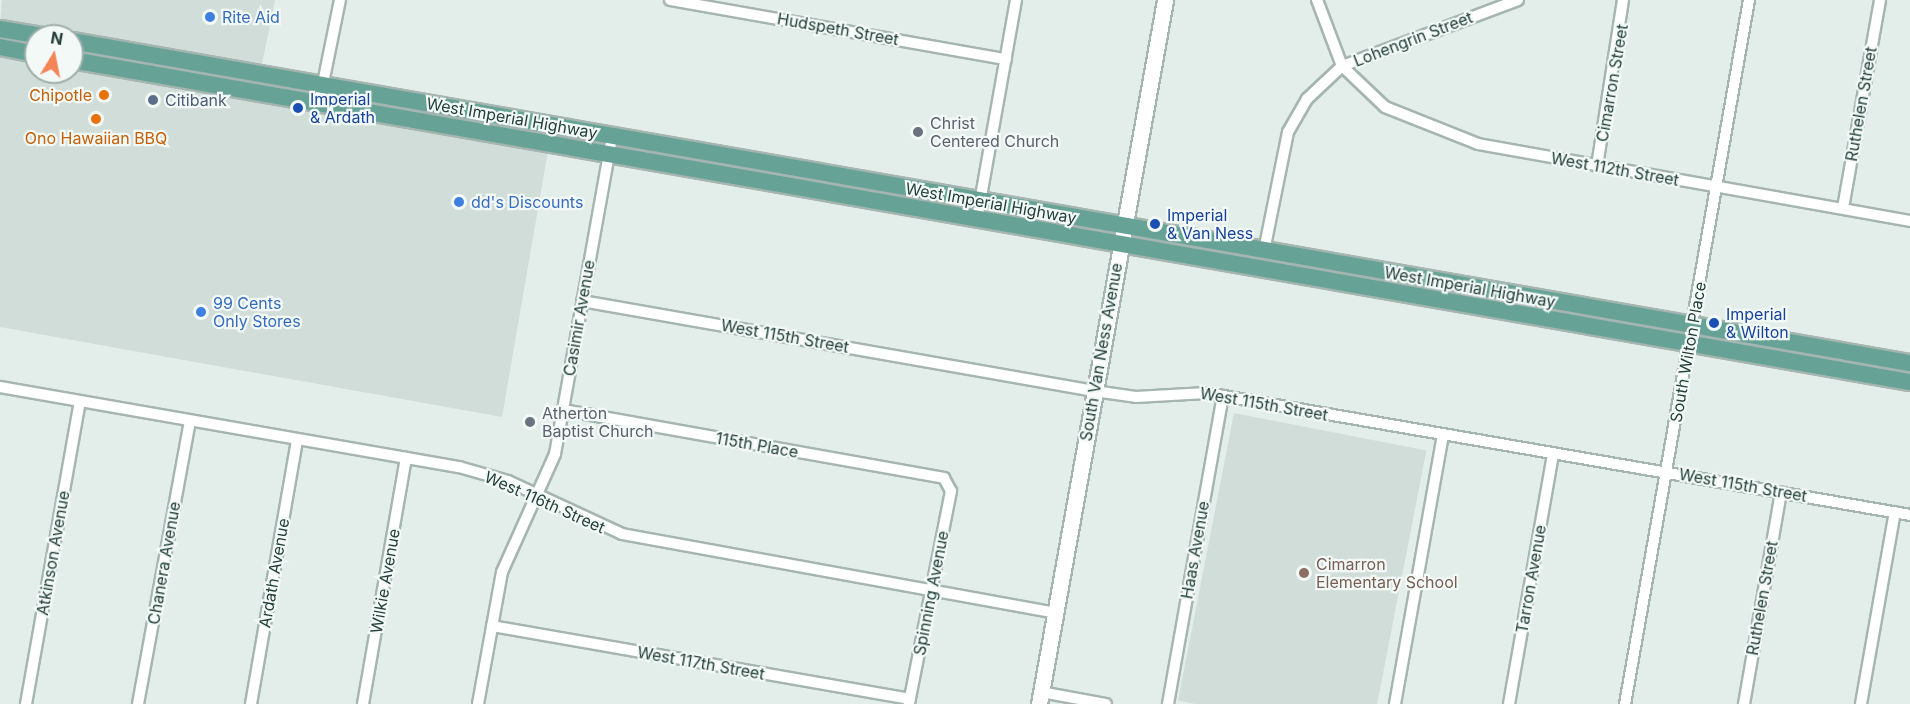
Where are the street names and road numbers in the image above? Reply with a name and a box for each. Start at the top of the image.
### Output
street label: Lohengrin Street [1351,7,1475,71]
street label: Hudspeth Street [776,9,900,49]
street label: Cimarron Street [1592,23,1632,143]
street label: Ruthelen Street [1841,45,1881,163]
street label: West Imperial Highway [425,94,599,142]
street label: West 112th Street [1550,148,1680,190]
street label: West Imperial Highway [904,179,1078,227]
street label: Casimir Avenue [559,258,599,378]
street label: South Van Ness Avenue [1076,261,1126,443]
street label: West Imperial Highway [1383,263,1557,311]
street label: South Wilton Place [1666,280,1710,424]
street label: West 115th Street [720,315,850,357]
street label: West 115th Street [1199,383,1329,425]
street label: 115th Place [714,428,800,462]
street label: West 115th Street [1678,464,1808,506]
street label: West 116th Street [482,467,608,537]
street label: Atkinson Avenue [33,489,73,617]
street label: Chanera Avenue [144,500,184,626]
street label: Haas Avenue [1177,500,1213,600]
street label: Ardath Avenue [255,517,293,629]
street label: Tarron Avenue [1512,523,1550,635]
street label: Wilkie Avenue [366,527,404,635]
street label: Spinning Avenue [909,529,953,657]
street label: Ruthelen Street [1742,539,1782,657]
street label: West 117th Street [636,642,766,684]

